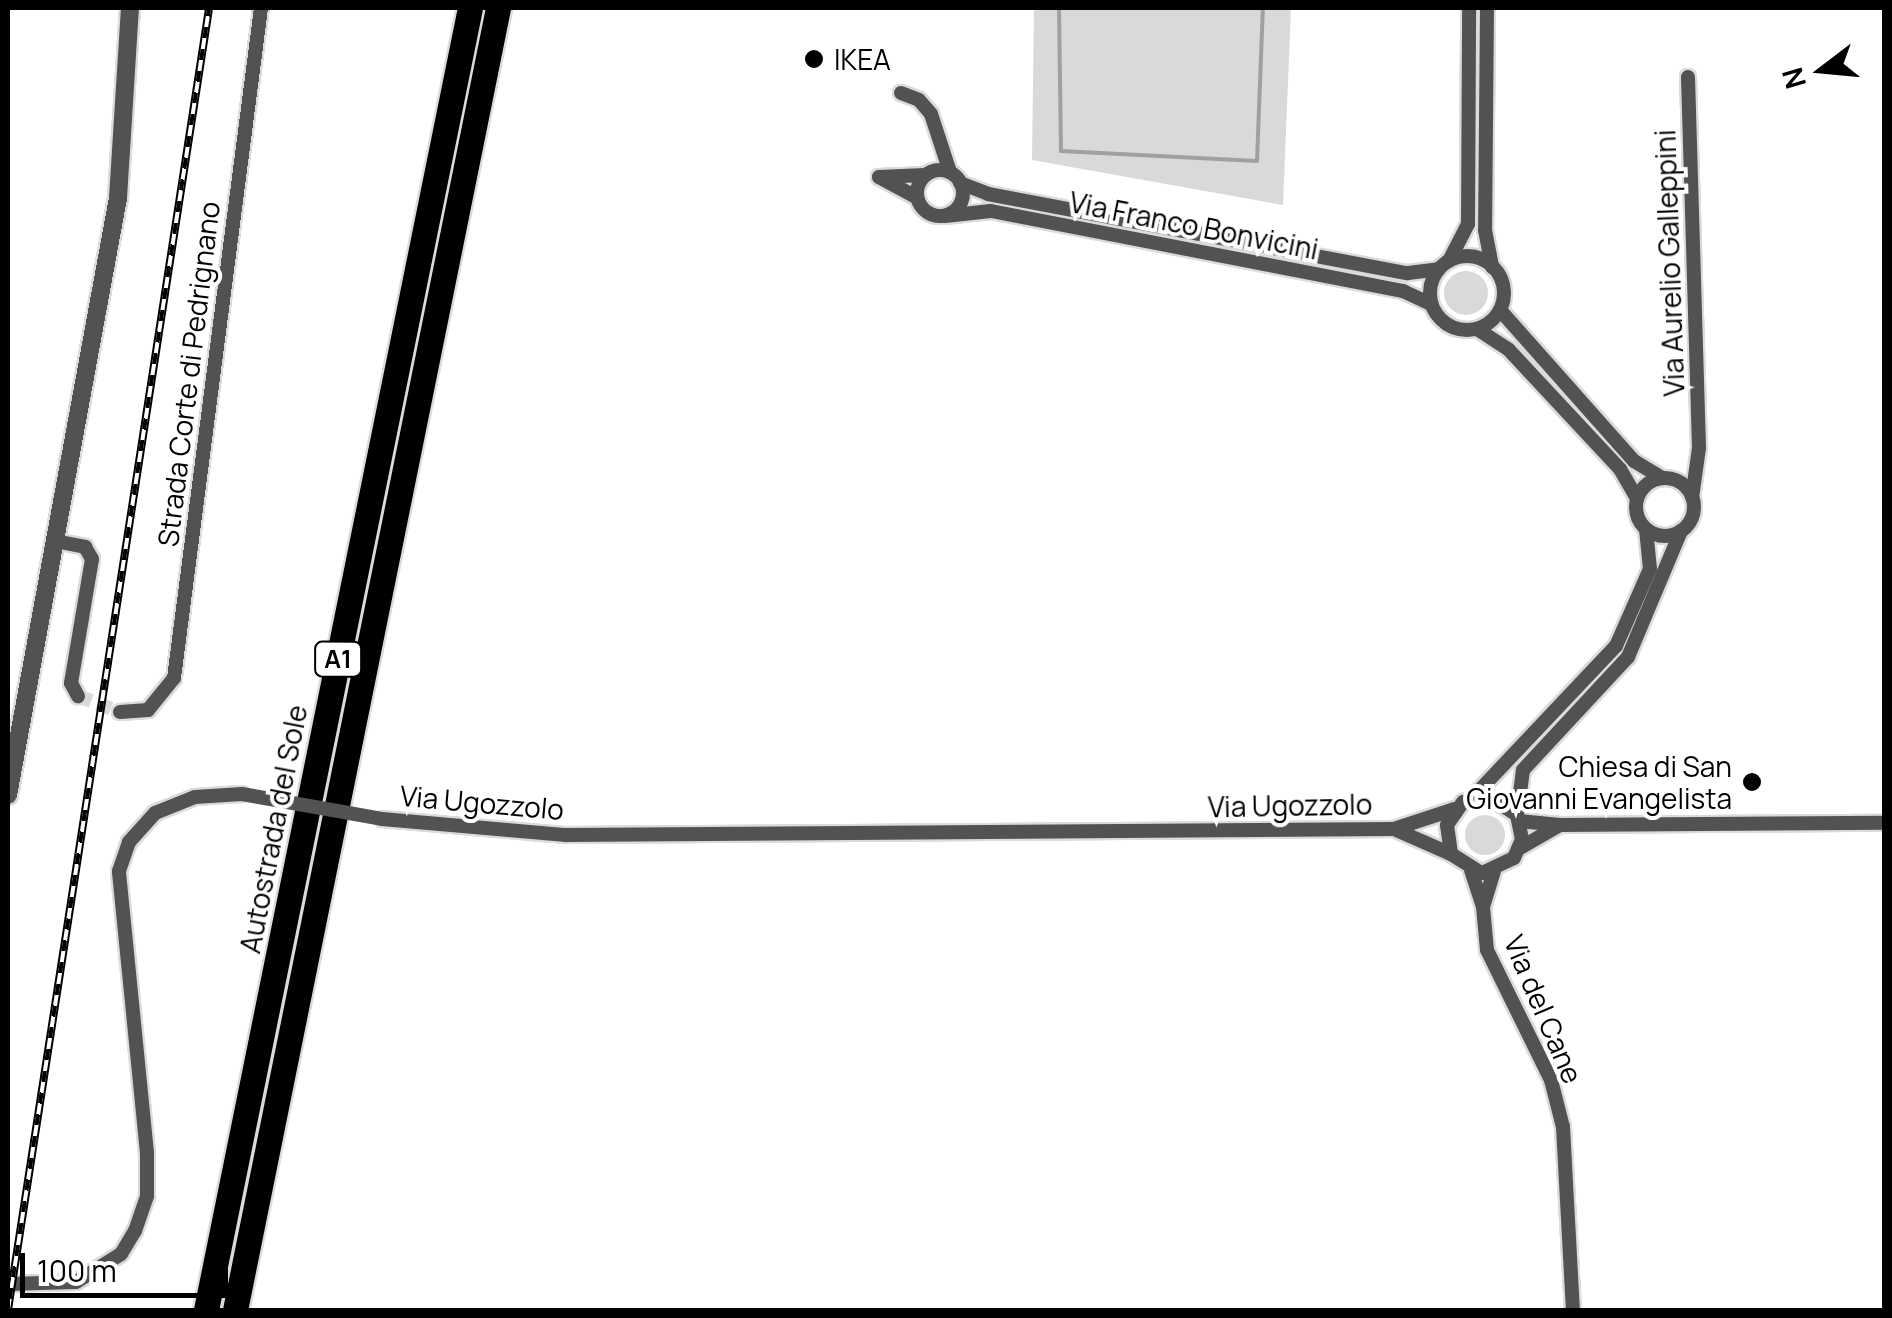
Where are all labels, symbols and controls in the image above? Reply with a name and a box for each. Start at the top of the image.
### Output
north arrow [1772,20,1872,120]
place label: IKEA [834,42,891,76]
marker: IKEA [803,48,825,70]
text: N [1772,63,1814,93]
street label: Via Aurelio Galleppini [1648,129,1690,397]
street label: Via Franco Bonvicini [1067,184,1321,266]
street label: Strada Corte di Pedrignano [150,199,226,549]
road number: A1 [313,639,363,679]
street label: Autostrada del Sole [232,702,314,956]
place label: Chiesa di San Giovanni Evangelista [1466,749,1732,815]
marker: Chiesa di San Giovanni Evangelista [1741,771,1763,793]
street label: Via Ugozzolo [399,778,565,826]
street label: Via Ugozzolo [1207,787,1373,823]
street label: Via del Cane [1498,930,1590,1088]
scale bar [25,1233,232,1295]
text: 100 m [37,1250,117,1291]

